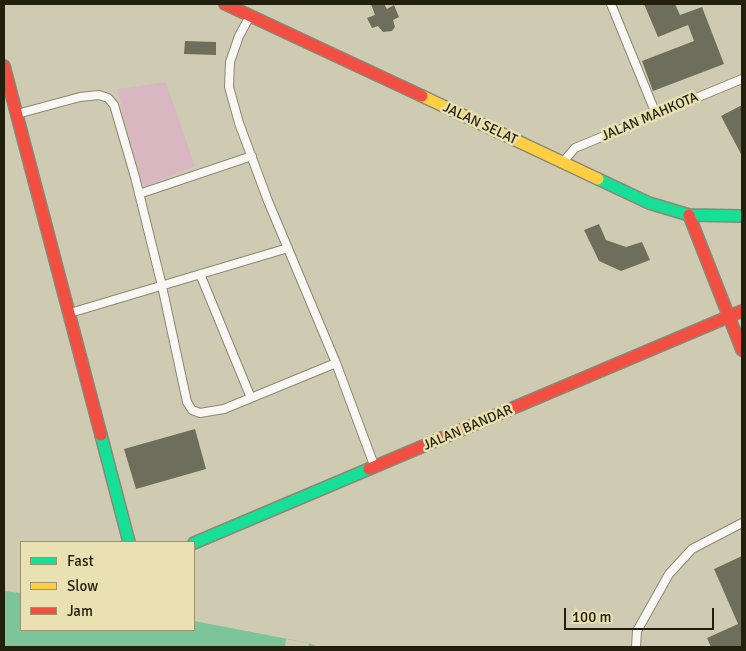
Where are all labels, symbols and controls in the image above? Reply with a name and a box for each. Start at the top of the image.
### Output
street label: JALAN MAHKOTA [599,89,701,145]
street label: JALAN SELAT [440,99,520,149]
street label: JALAN BANDAR [421,402,515,454]
legend [20,541,195,631]
text: Fast [67,552,94,570]
text: Slow [67,577,98,595]
scale bar [566,598,716,630]
text: Jam [67,602,93,620]
text: 100 m [572,608,612,626]

